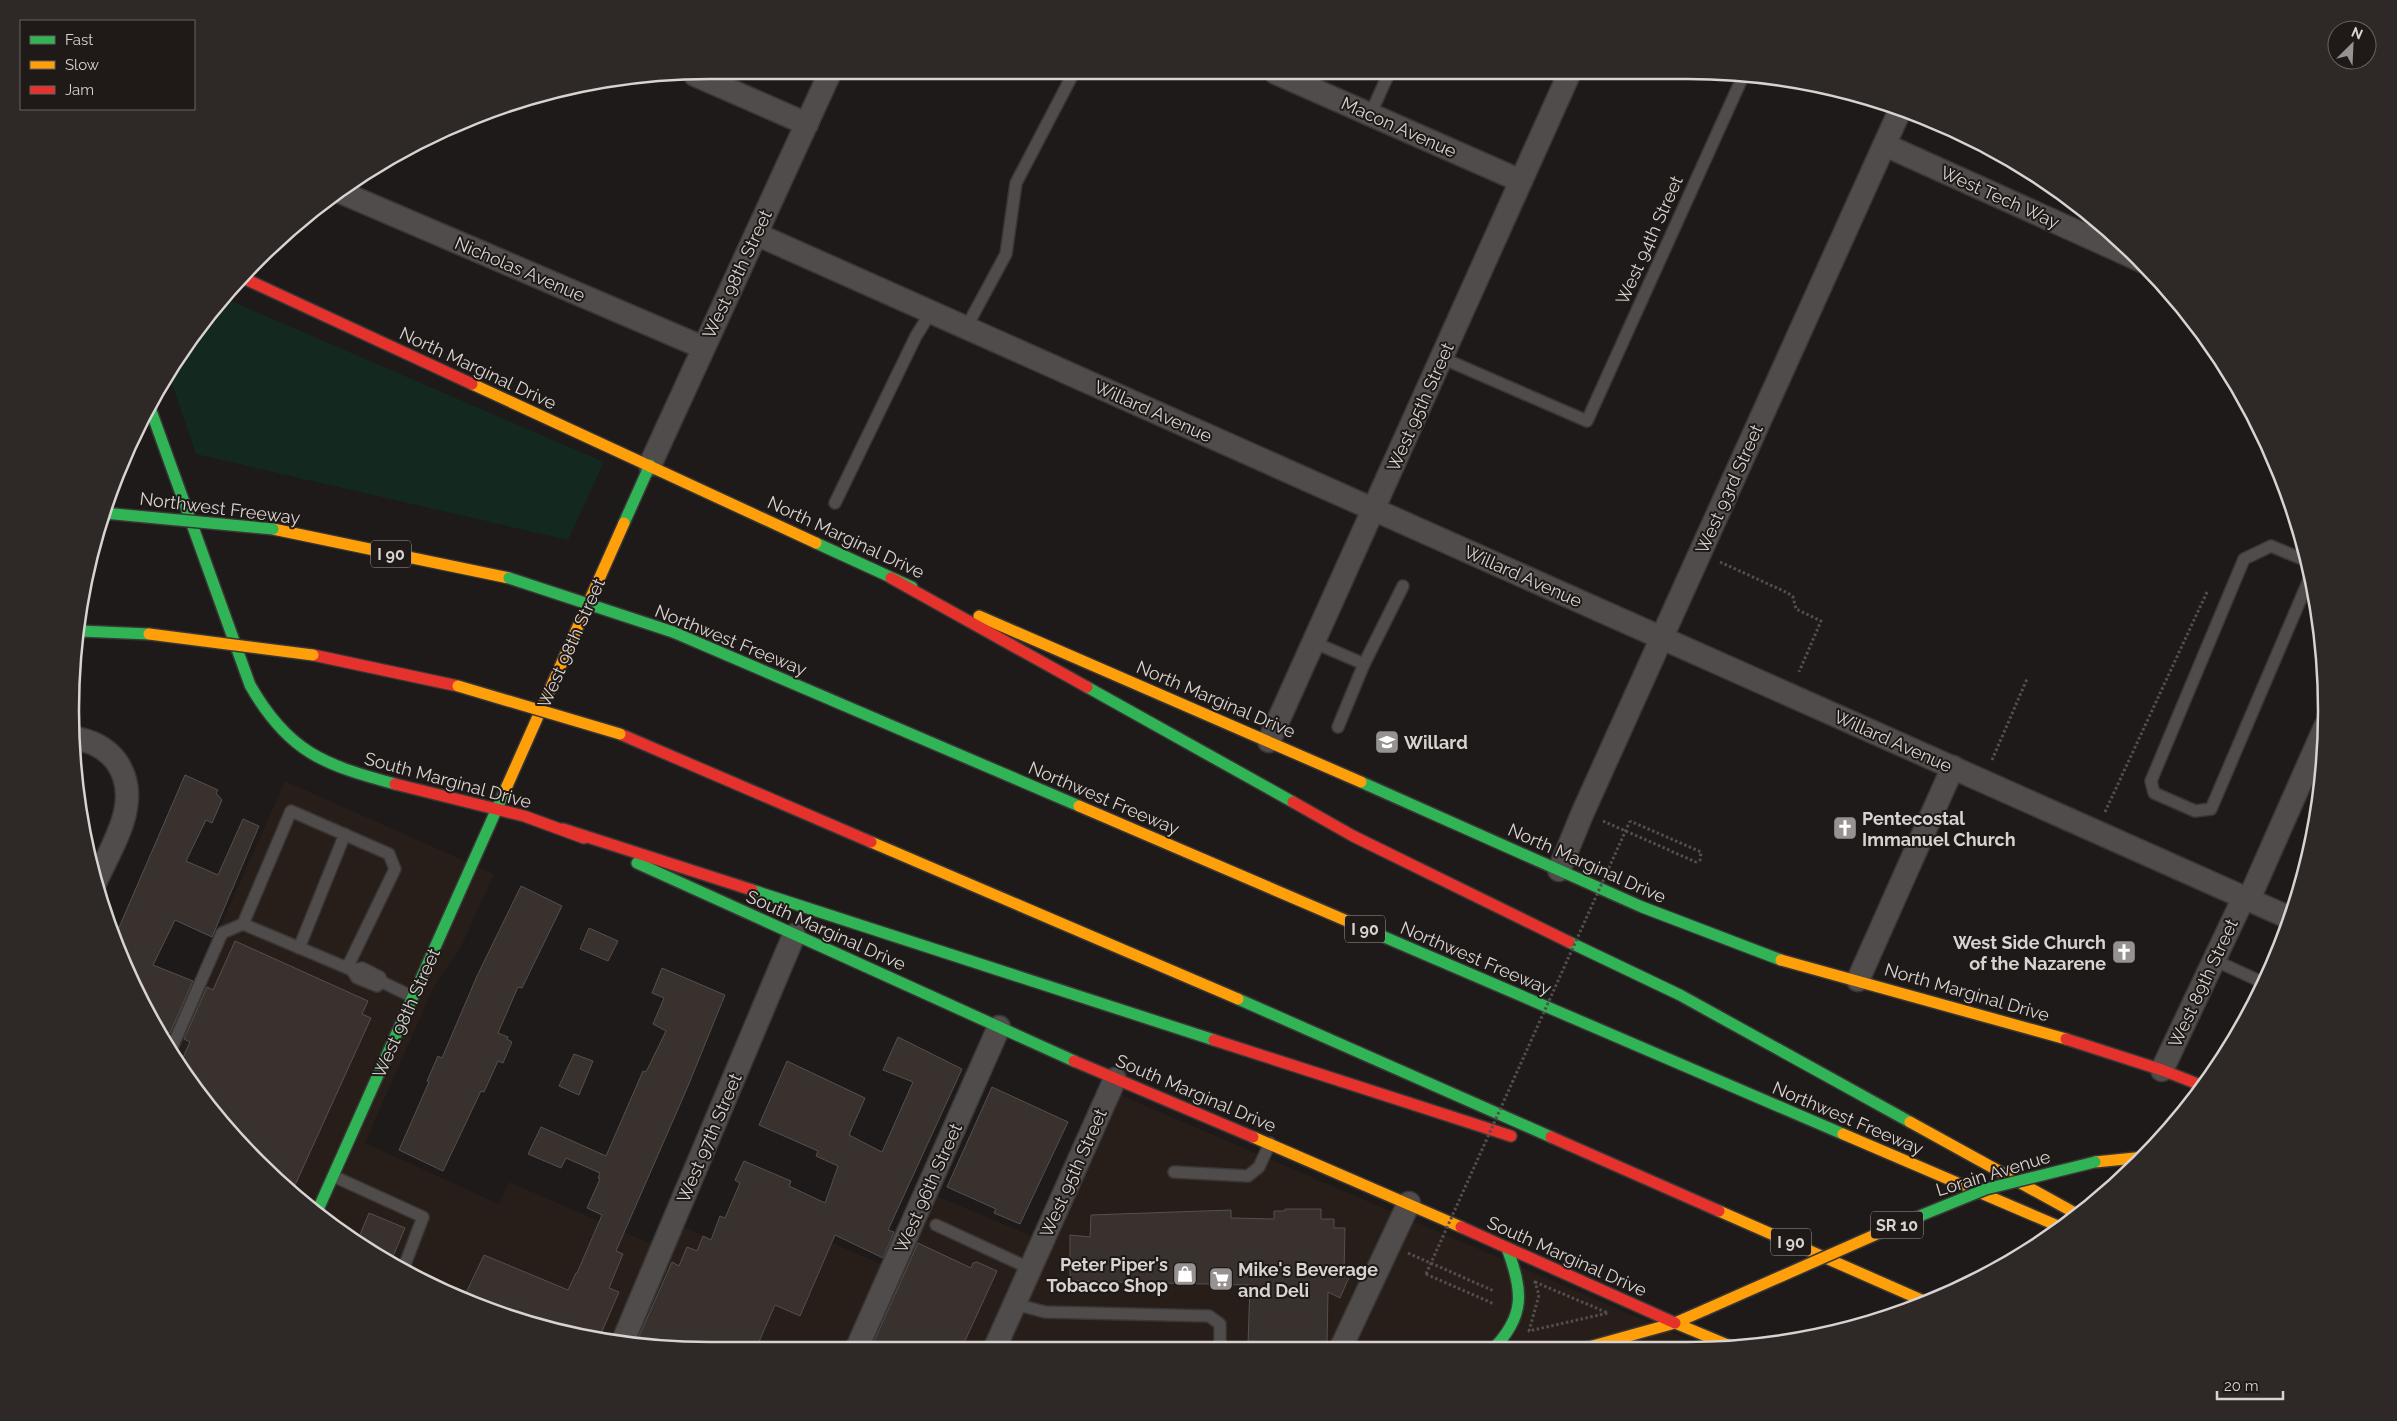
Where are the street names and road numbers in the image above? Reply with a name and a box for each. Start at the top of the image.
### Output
street label: Macon Avenue [1338,92,1460,162]
street label: West Tech Way [1937,161,2063,233]
street label: West 94th Street [1611,172,1687,308]
street label: West 98th Street [698,206,776,342]
street label: Nicholas Avenue [452,232,589,306]
street label: North Marginal Drive [396,322,560,414]
street label: West 95th Street [1382,339,1458,475]
street label: Willard Avenue [1091,376,1216,447]
street label: West 93rd Street [1691,421,1767,557]
street label: Northwest Freeway [138,488,302,528]
street label: North Marginal Drive [764,491,928,583]
road number: I 90 [371,540,411,568]
street label: Willard Avenue [1461,541,1586,612]
street label: West 98th Street [533,575,609,711]
street label: Northwest Freeway [652,600,810,680]
street label: North Marginal Drive [1133,656,1299,742]
street label: Willard Avenue [1831,706,1956,777]
street label: South Marginal Drive [362,748,534,813]
street label: Northwest Freeway [1025,757,1183,839]
street label: North Marginal Drive [1505,819,1670,907]
street label: South Marginal Drive [743,885,909,975]
street label: West 89th Street [2164,915,2242,1051]
road number: I 90 [1345,916,1385,942]
street label: Northwest Freeway [1397,917,1555,999]
street label: West 98th Street [368,945,444,1081]
street label: North Marginal Drive [1882,958,2052,1026]
street label: South Marginal Drive [1113,1050,1280,1136]
street label: West 97th Street [672,1070,746,1206]
street label: Northwest Freeway [1769,1077,1927,1159]
street label: West 95th Street [1035,1105,1111,1241]
street label: West 96th Street [890,1120,966,1256]
street label: Lorain Avenue [1933,1145,2053,1200]
street label: South Marginal Drive [1484,1211,1650,1301]
road number: SR 10 [1871,1212,1923,1238]
road number: I 90 [1771,1228,1811,1256]

